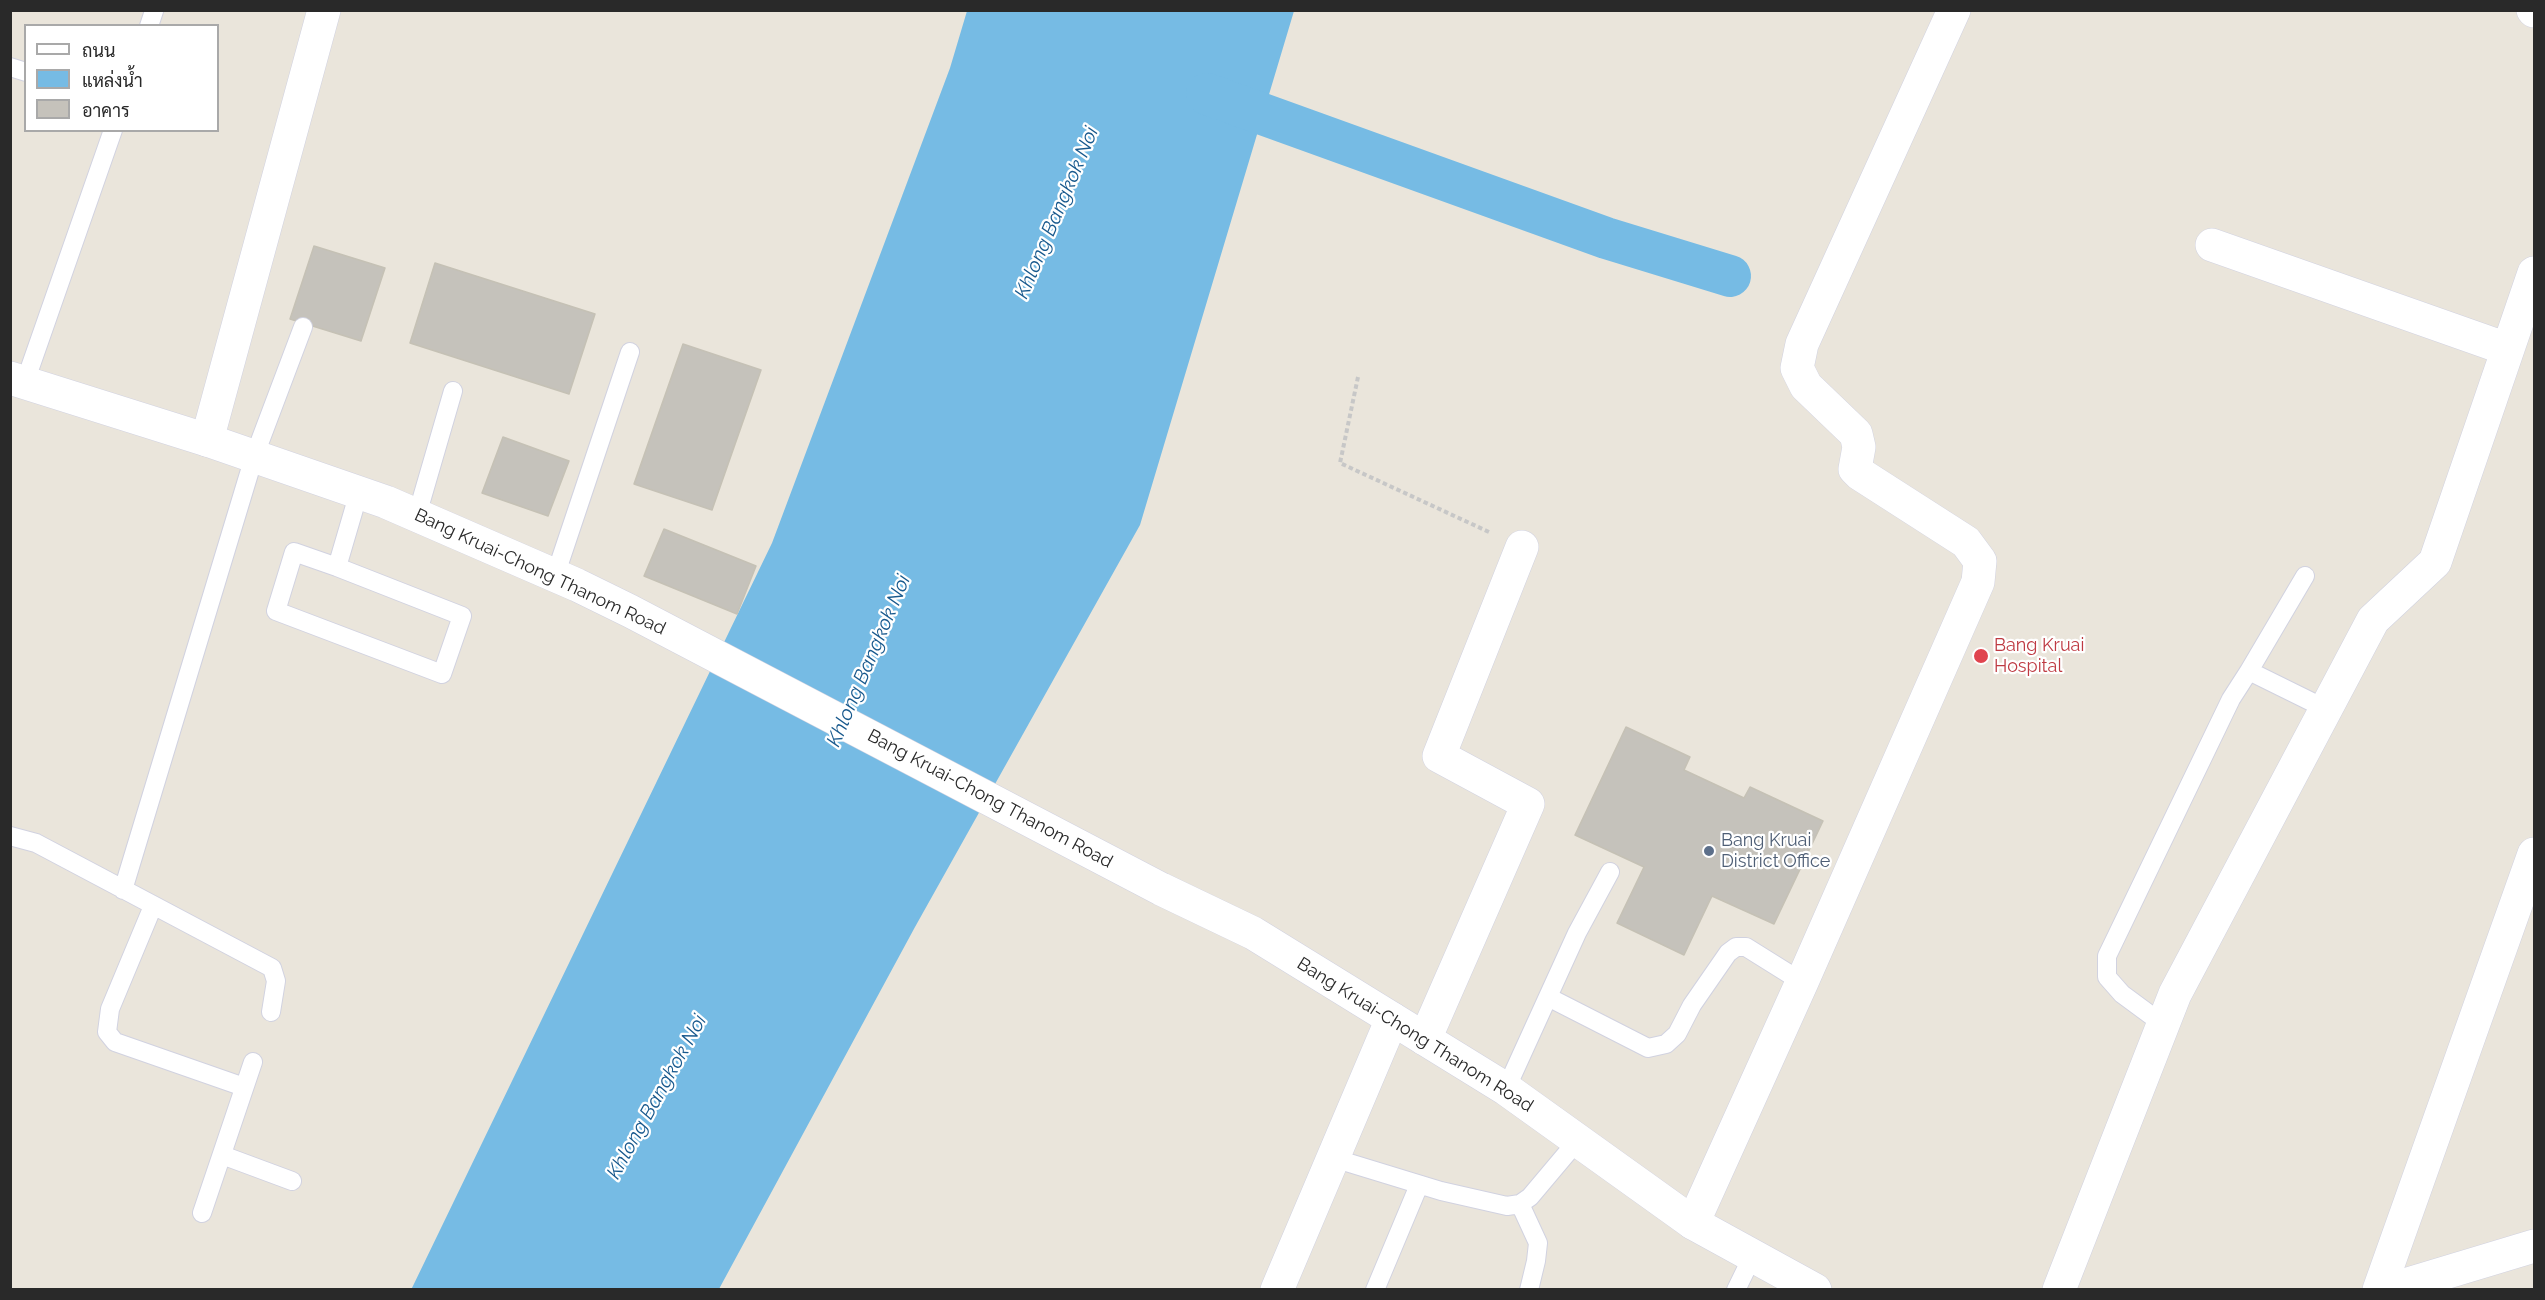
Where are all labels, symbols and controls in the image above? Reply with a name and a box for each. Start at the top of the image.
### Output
legend [24,24,219,132]
text: ถนน [82,40,115,61]
text: แหล่งน้ำ [82,70,143,91]
text: อาคาร [82,100,130,121]
water label: Khlong Bangkok Noi [1010,124,1104,302]
street label: Bang Kruai-Chong Thanom Road [411,504,669,640]
water label: Khlong Bangkok Noi [822,572,916,750]
place label: Bang Kruai Hospital [1994,635,2084,678]
marker: Bang Kruai Hospital [1972,647,1990,665]
street label: Bang Kruai-Chong Thanom Road [864,725,1116,873]
place label: Bang Kruai District Office [1721,830,1830,872]
marker: Bang Kruai District Office [1702,844,1716,858]
street label: Bang Kruai-Chong Thanom Road [1293,953,1537,1117]
water label: Khlong Bangkok Noi [602,1011,712,1183]

